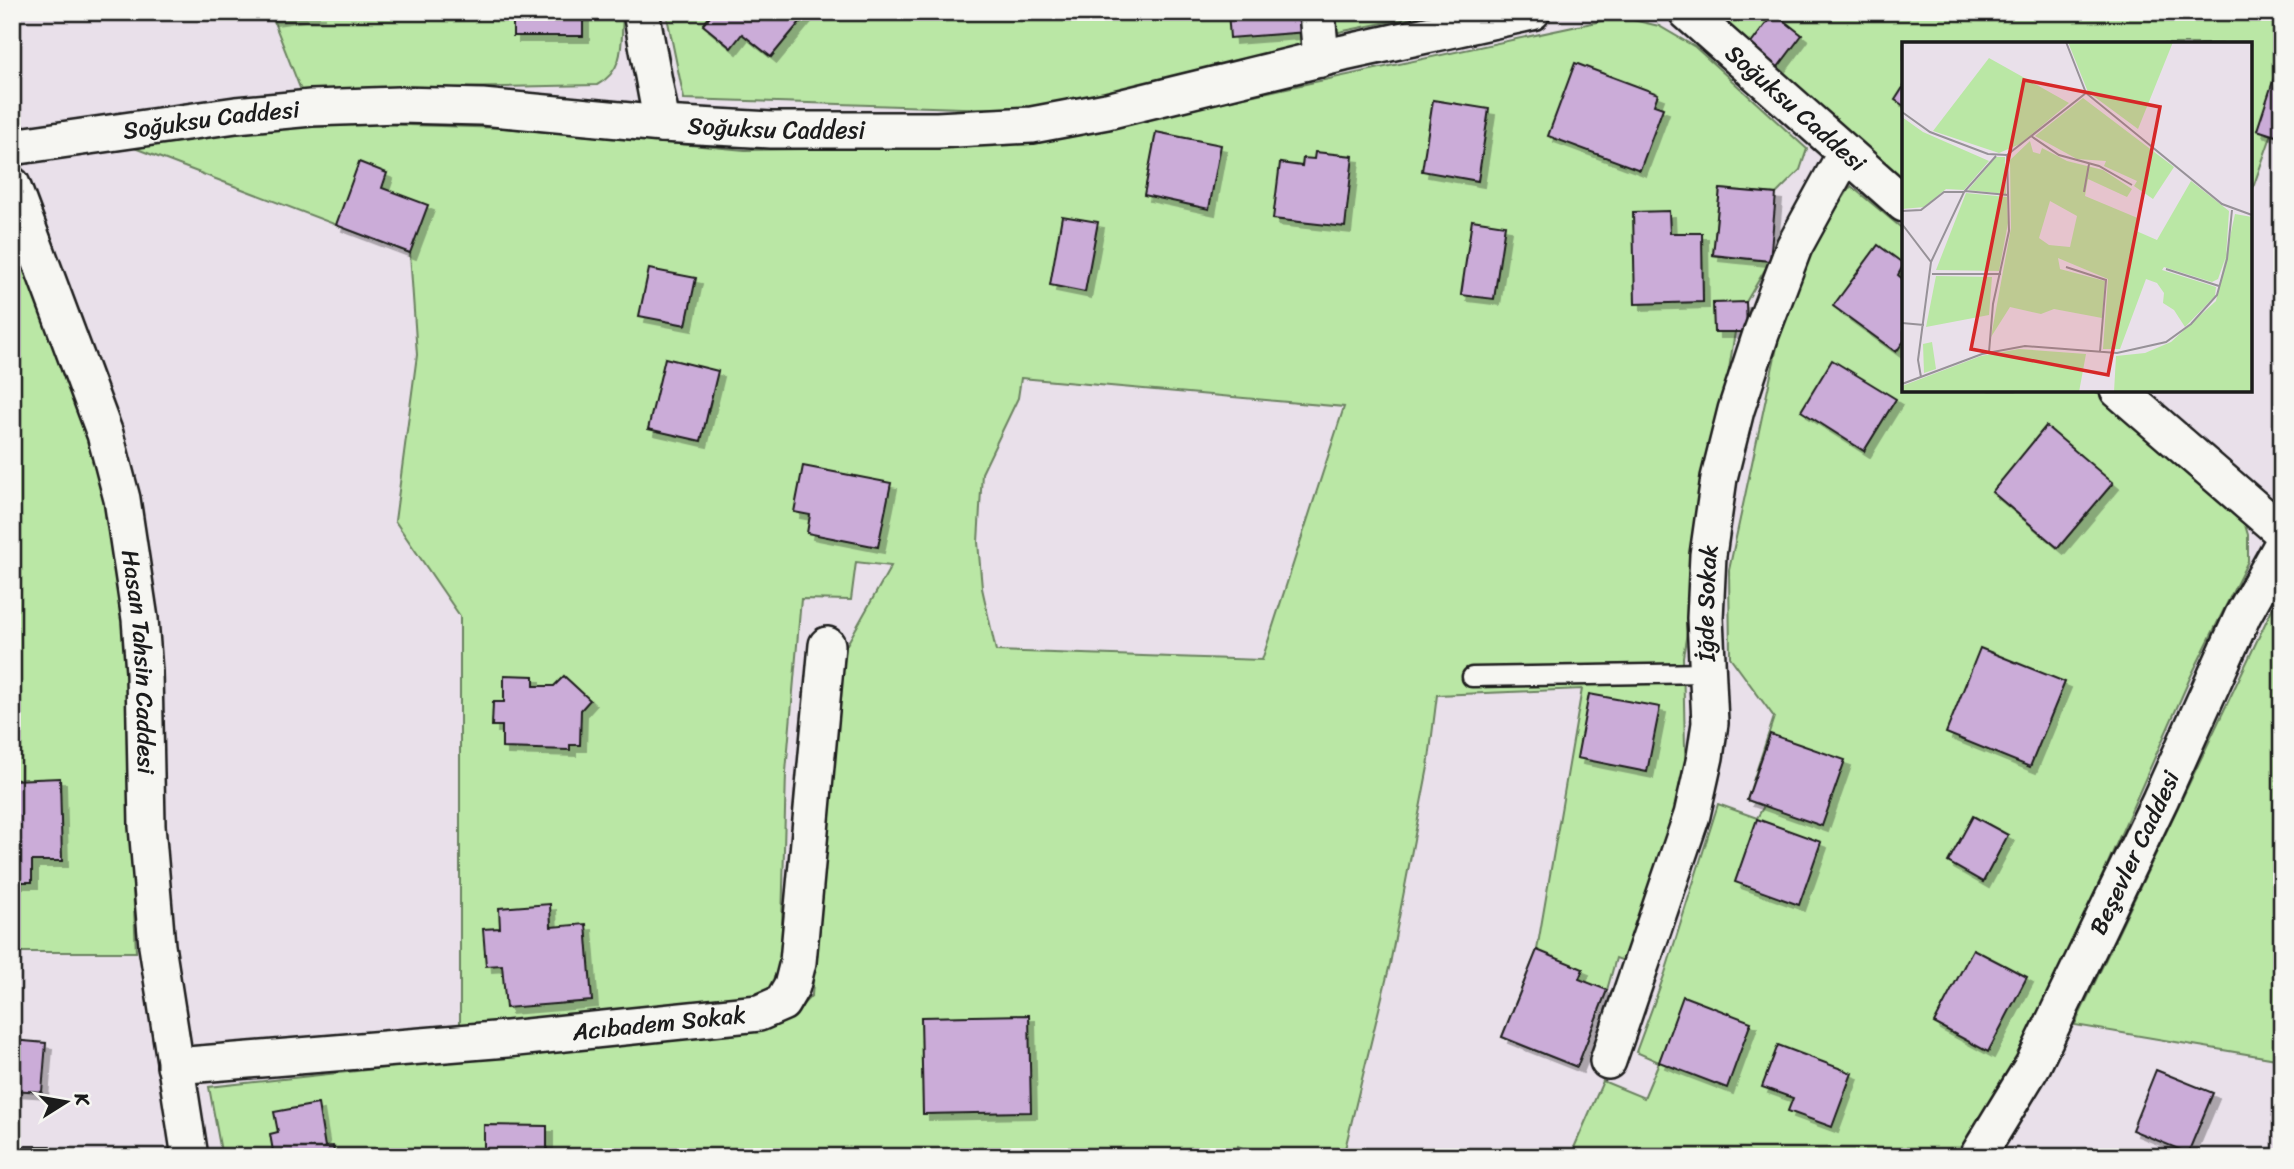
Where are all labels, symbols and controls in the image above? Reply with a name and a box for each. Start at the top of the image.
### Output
street label: Soğuksu Caddesi [1715,34,1876,183]
inset map [1902,42,2252,392]
street label: Soğuksu Caddesi [120,88,302,152]
street label: Soğuksu Caddesi [687,104,866,151]
street label: İğde Sokak [1684,541,1730,664]
street label: Hasan Tahsin Caddesi [109,547,167,776]
street label: Beşevler Caddesi [2077,763,2192,942]
street label: Acıbadem Sokak [569,993,748,1053]
north arrow [32,1068,102,1138]
text: K [65,1089,100,1109]

